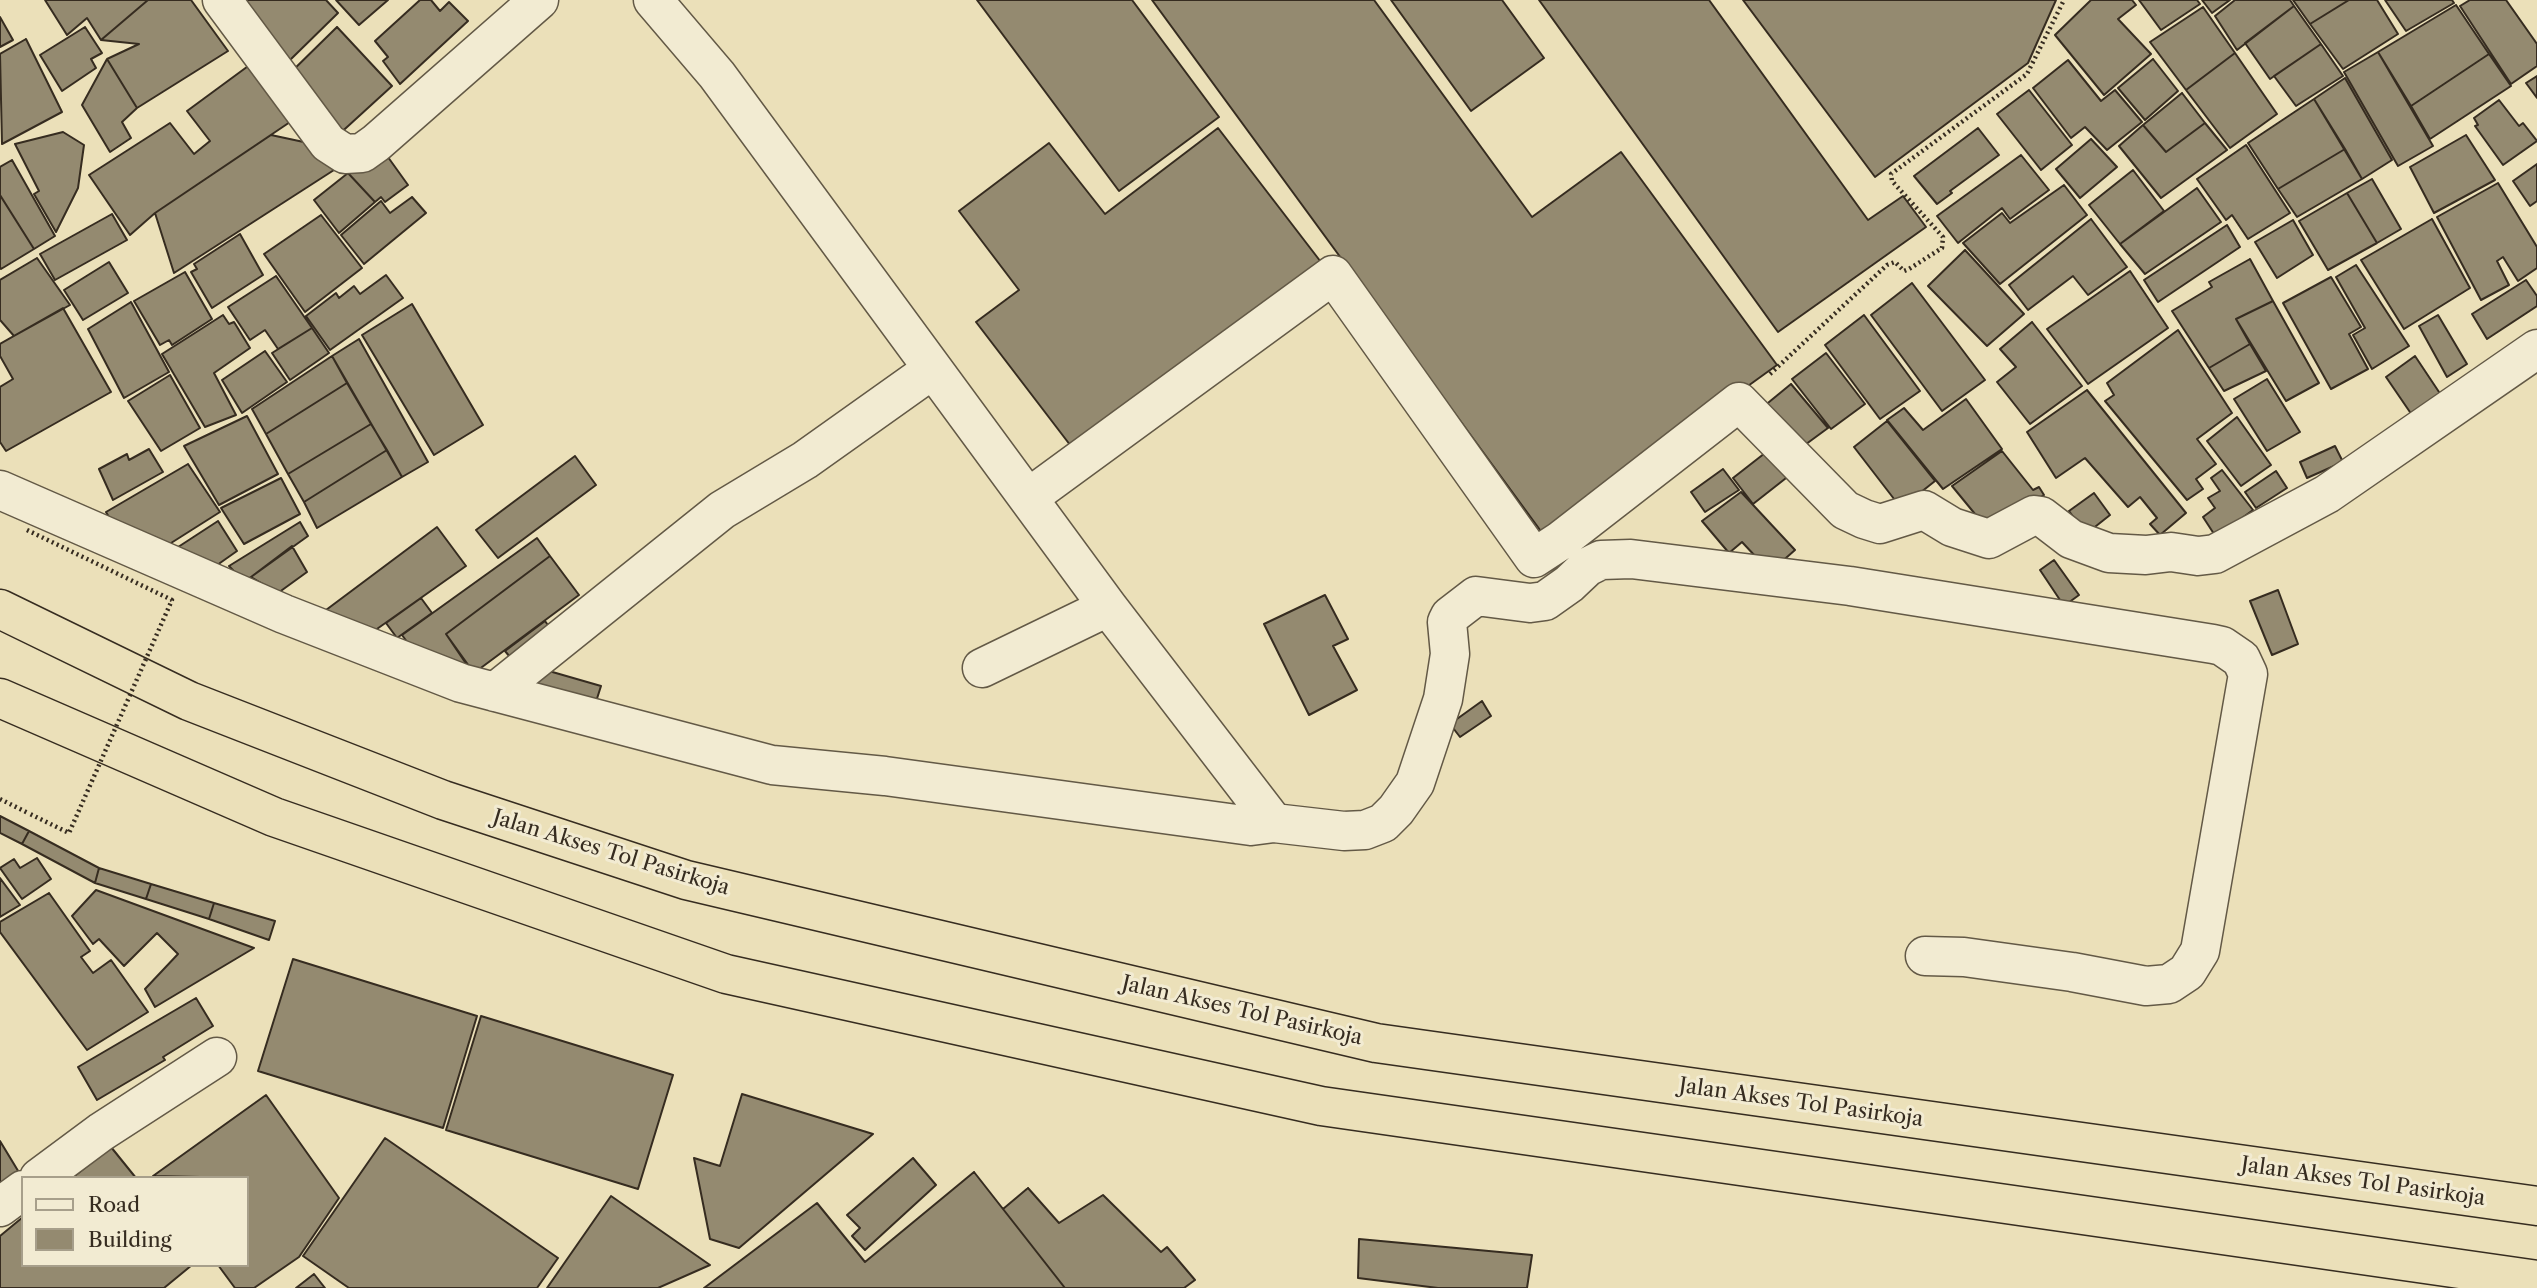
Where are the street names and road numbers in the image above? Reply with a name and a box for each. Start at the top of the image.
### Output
street label: Jalan Akses Tol Pasirkoja [490,805,732,901]
street label: Jalan Akses Tol Pasirkoja [1119,971,1365,1051]
street label: Jalan Akses Tol Pasirkoja [1677,1073,1925,1133]
street label: Jalan Akses Tol Pasirkoja [2239,1152,2487,1212]

